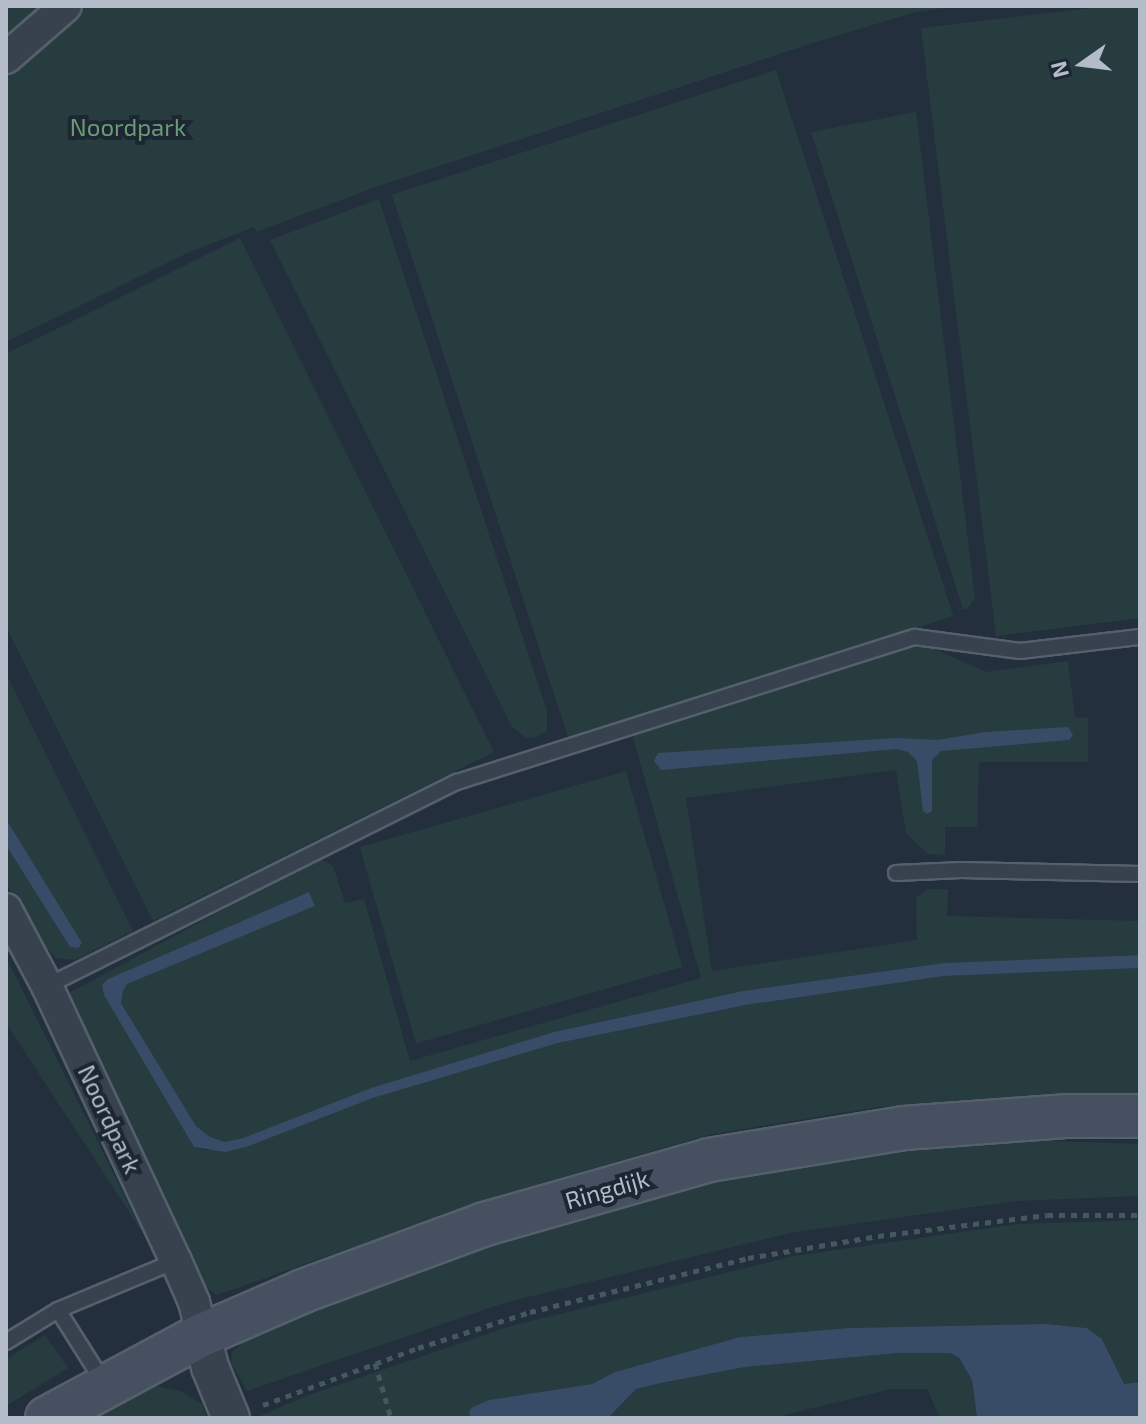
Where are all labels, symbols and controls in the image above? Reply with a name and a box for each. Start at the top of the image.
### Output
north arrow [1042,24,1122,104]
text: N [1044,59,1073,81]
park label: Noordpark [70,113,186,141]
street label: Noordpark [72,1060,148,1178]
street label: Ringdijk [562,1163,652,1215]

